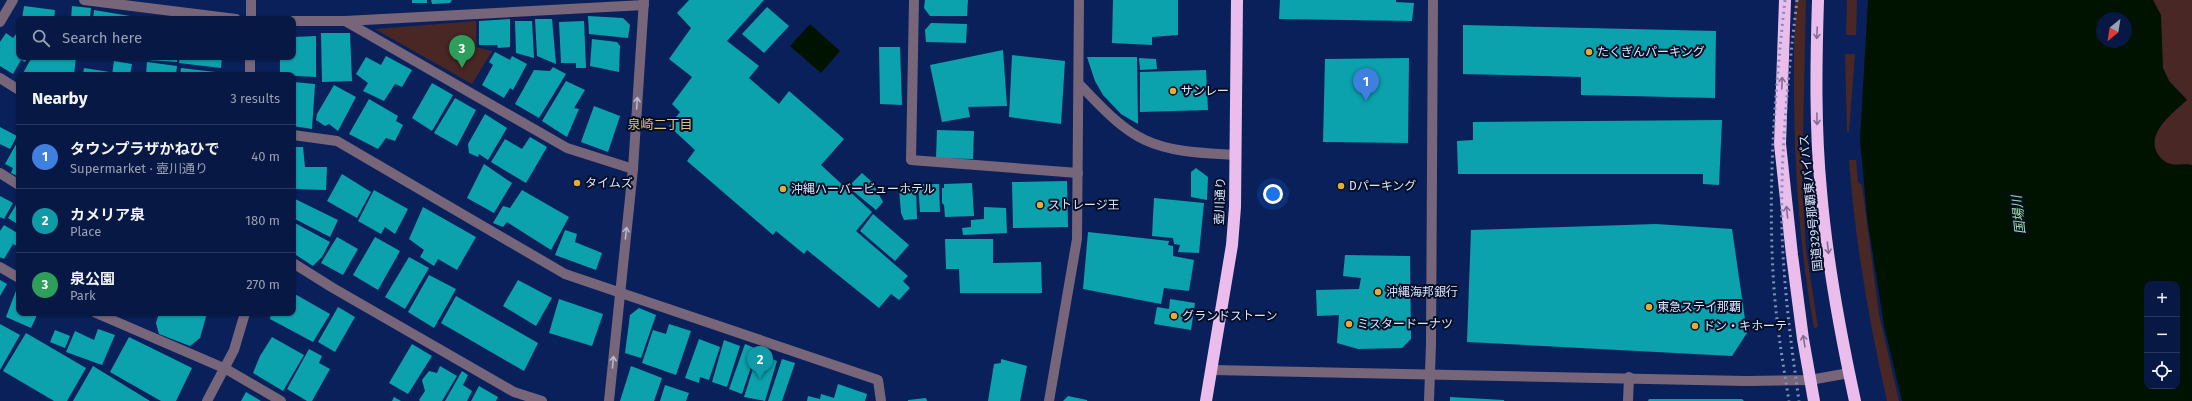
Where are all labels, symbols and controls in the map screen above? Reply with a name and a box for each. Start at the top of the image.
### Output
north arrow [2096,12,2132,48]
search box [16,16,296,60]
one-way arrow [1813,26,1821,39]
icon: search [30,27,52,49]
text: Search here [62,29,142,47]
pin: 3 [449,35,475,68]
place label: たくぎんパーキング [1597,45,1705,59]
marker: たくぎんパーキング [1584,47,1594,57]
pin: 1 [1353,68,1379,101]
one-way arrow [1779,77,1786,90]
place label: サンレー [1181,84,1229,98]
marker: サンレー [1168,86,1178,96]
text: Nearby [32,88,87,109]
text: 3 results [230,91,280,106]
one-way arrow [634,97,641,110]
one-way arrow [1813,112,1821,125]
district label: 泉崎二丁目 [627,117,693,132]
street label: 国道329号那覇東バイパス [1797,134,1825,272]
text: タウンプラザかねひで [70,140,220,158]
text: 1 [42,149,48,164]
text: 40 m [251,149,280,164]
text: Supermarket · 壺川通り [70,161,208,176]
place label: タイムズ [585,176,633,190]
street label: 壺川通り [1212,177,1228,225]
marker: タイムズ [572,178,582,188]
place label: Dパーキング [1349,179,1416,193]
marker: Dパーキング [1336,181,1346,191]
place label: 沖縄ハーバービューホテル [791,182,935,196]
marker: 沖縄ハーバービューホテル [778,184,788,194]
your location [1263,184,1283,204]
water label: 国場川 [2009,193,2028,235]
place label: ストレージ王 [1048,198,1120,212]
marker: ストレージ王 [1035,200,1045,210]
text: カメリア泉 [70,206,145,224]
one-way arrow [1784,206,1791,219]
text: 2 [42,213,48,228]
text: 180 m [245,213,280,228]
text: Place [70,224,101,239]
one-way arrow [622,227,630,240]
one-way arrow [1824,241,1832,254]
text: 泉公園 [70,270,115,288]
text: 3 [42,277,48,292]
text: 270 m [246,277,280,292]
map controls [2144,281,2180,389]
button: + [2144,281,2180,317]
place label: 沖縄海邦銀行 [1386,285,1458,299]
marker: 沖縄海邦銀行 [1373,287,1383,297]
text: Park [70,288,96,303]
place label: 東急ステイ那覇 [1657,300,1741,314]
marker: 東急ステイ那覇 [1644,302,1654,312]
place label: グランドストーン [1182,309,1277,323]
marker: グランドストーン [1169,311,1179,321]
place label: ミスタードーナツ [1357,317,1453,331]
button: − [2144,317,2180,353]
marker: ミスタードーナツ [1344,319,1354,329]
place label: ドン・キホーテ [1703,319,1787,333]
marker: ドン・キホーテ [1690,321,1700,331]
one-way arrow [1800,335,1808,348]
pin: 2 [747,346,773,379]
button: locate [2144,353,2180,389]
one-way arrow [609,356,617,369]

